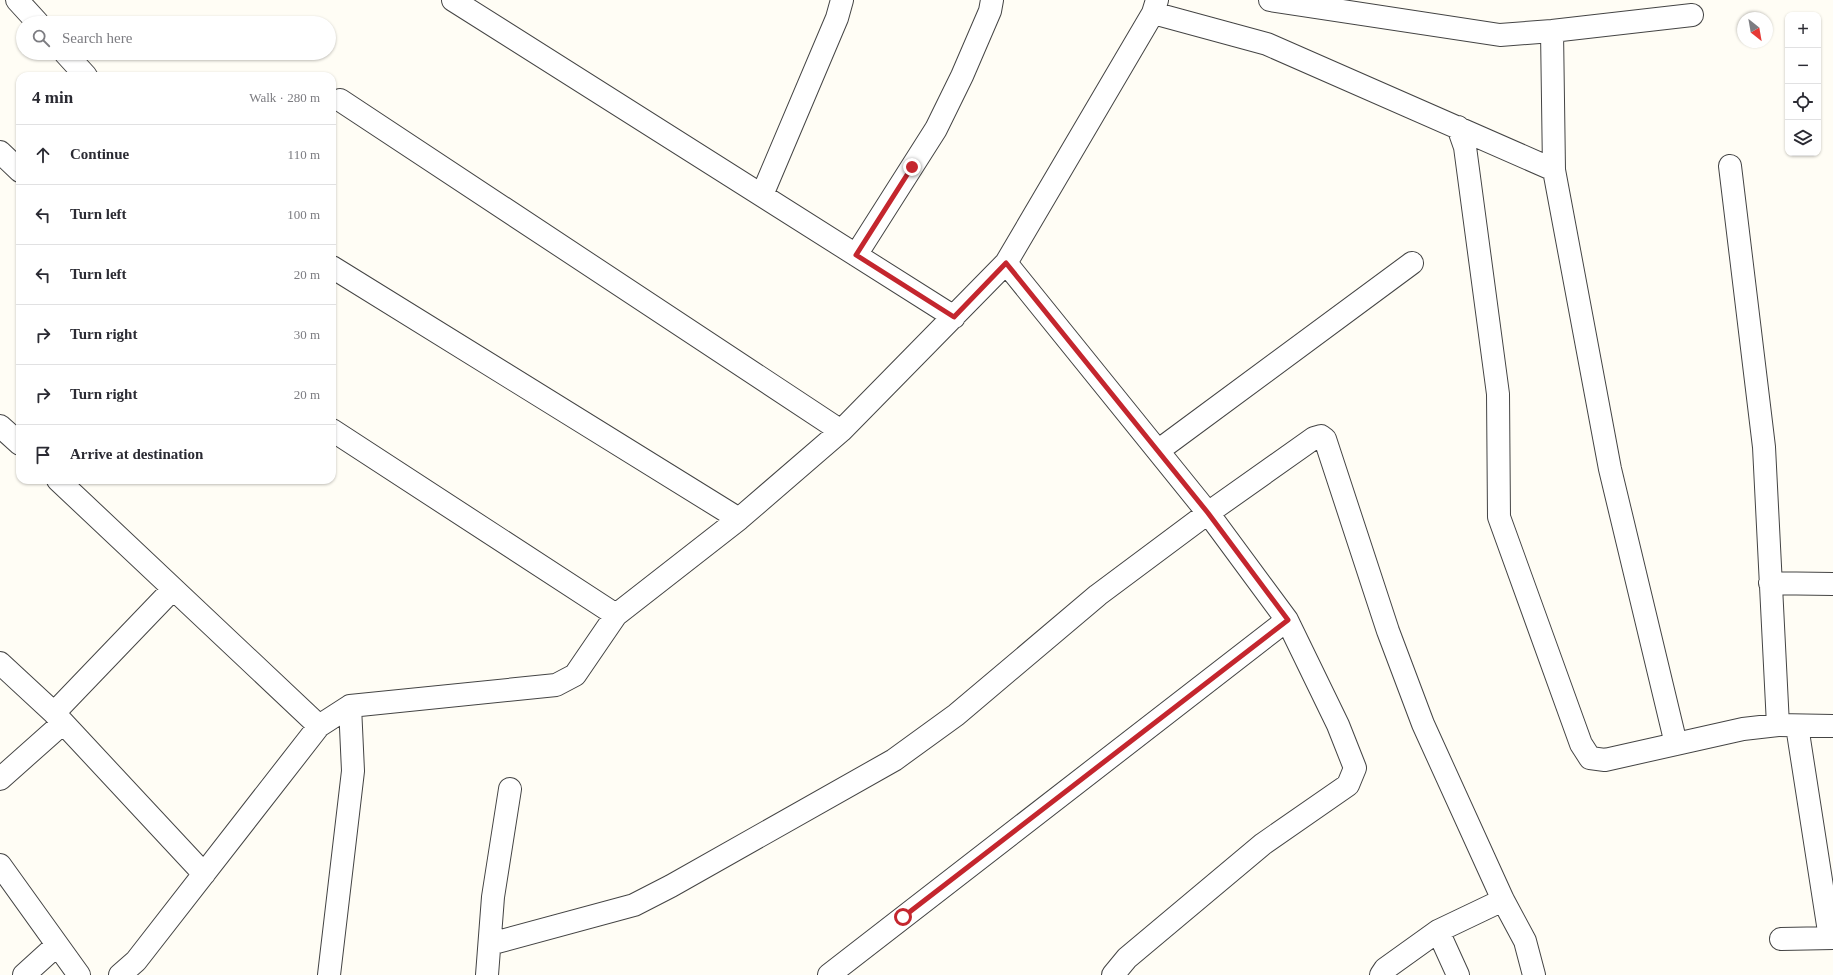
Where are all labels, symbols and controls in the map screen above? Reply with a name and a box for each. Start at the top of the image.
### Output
north arrow [1737,12,1773,48]
map controls [1785,12,1821,156]
button: + [1785,12,1821,48]
search box [16,16,336,60]
icon: search [30,27,52,49]
text: Search here [62,30,132,46]
button: − [1785,48,1821,84]
button: locate [1785,84,1821,120]
text: 4 min [32,88,73,107]
text: Walk · 280 m [249,90,320,105]
button: layers [1785,120,1821,156]
icon: ahead [32,144,54,166]
text: Continue [70,146,129,162]
text: 110 m [288,147,320,162]
route end [903,158,921,176]
icon: left [32,204,54,226]
text: Turn left [70,206,127,222]
text: 100 m [287,207,320,222]
icon: left [32,264,54,286]
text: Turn left [70,266,127,282]
text: 20 m [294,267,320,282]
icon: right [32,324,54,346]
text: Turn right [70,326,137,342]
text: 30 m [294,327,320,342]
icon: right [32,384,54,406]
text: Turn right [70,386,137,402]
text: 20 m [294,387,320,402]
icon: arrive [32,444,54,466]
text: Arrive at destination [70,446,203,462]
route start [894,908,912,926]

